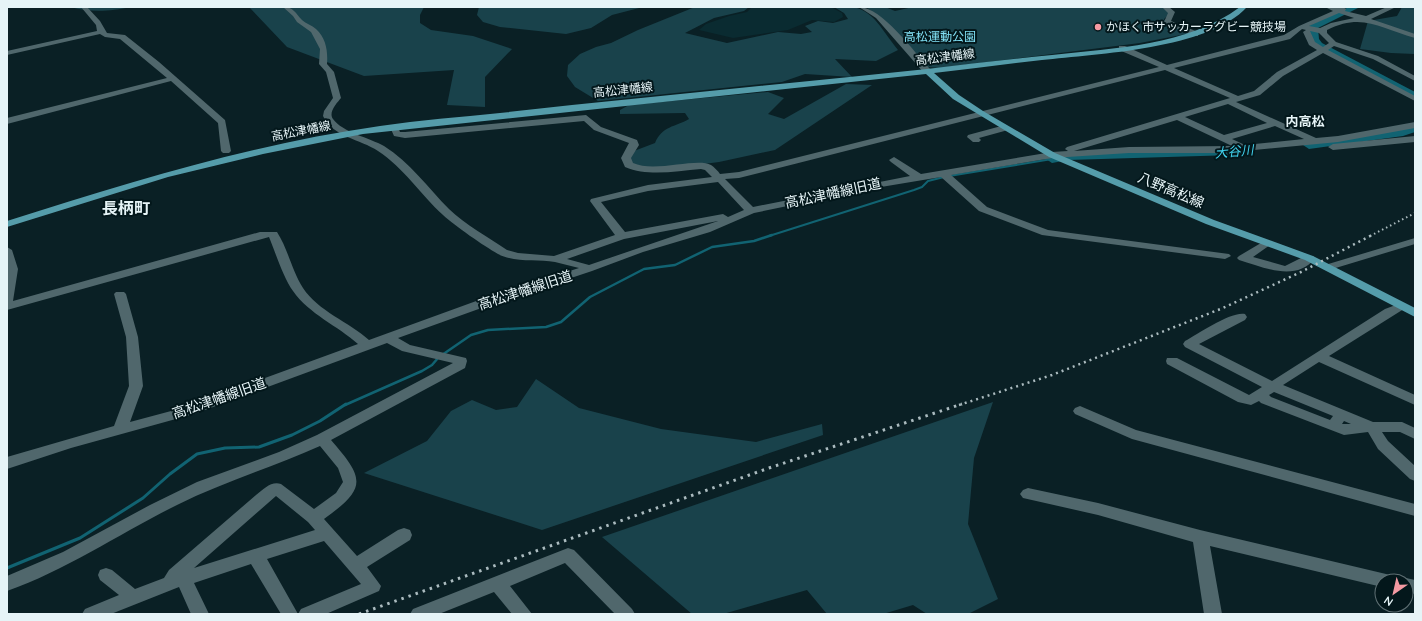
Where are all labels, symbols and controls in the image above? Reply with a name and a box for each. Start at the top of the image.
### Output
place label: かほく市サッカーラグビー競技場 [1106,19,1286,34]
marker: かほく市サッカーラグビー競技場 [1093,22,1103,32]
park label: 高松運動公園 [904,29,976,44]
street label: 高松津幡線 [914,45,976,68]
street label: 高松津幡線 [592,79,654,100]
district label: 内高松 [1285,113,1325,129]
street label: 高松津幡線 [270,117,332,144]
water label: 大谷川 [1214,141,1256,161]
street label: 八野高松線 [1135,168,1207,212]
street label: 高松津幡線旧道 [783,174,883,212]
district label: 長柄町 [102,198,150,218]
street label: 高松津幡線旧道 [476,266,574,314]
street label: 高松津幡線旧道 [170,374,268,422]
north arrow [1374,573,1414,613]
text: N [1381,593,1396,609]

